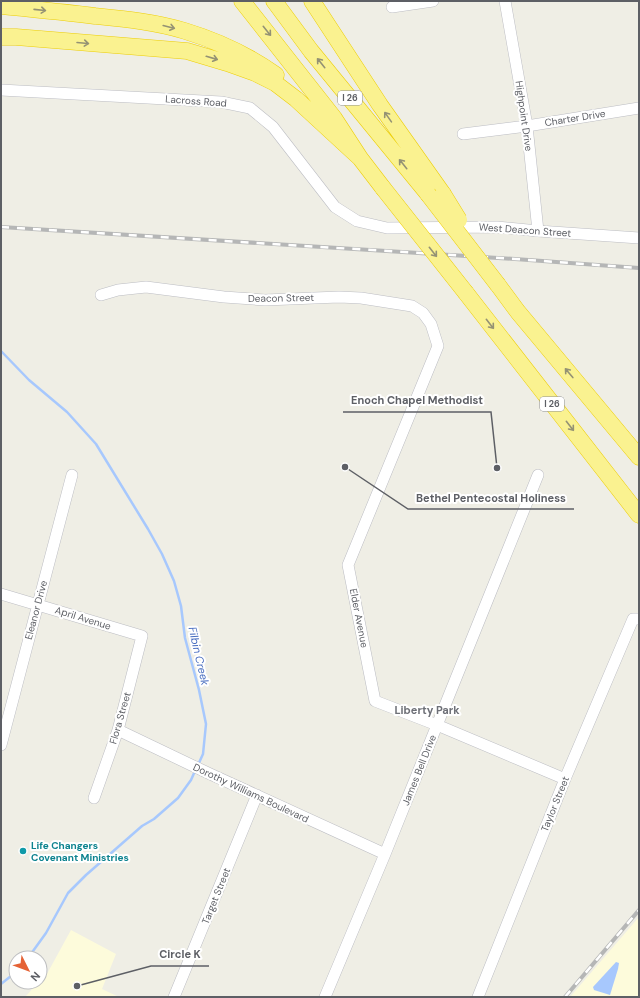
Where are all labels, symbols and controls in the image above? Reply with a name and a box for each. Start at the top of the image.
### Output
one-way arrow [33,6,46,14]
one-way arrow [162,23,175,31]
one-way arrow [262,26,271,37]
one-way arrow [76,39,89,46]
one-way arrow [205,55,218,62]
one-way arrow [316,58,325,69]
street label: Highpoint Drive [513,80,535,152]
road number: I 26 [338,91,362,105]
street label: Lacross Road [165,92,227,110]
street label: Charter Drive [544,107,607,129]
one-way arrow [384,112,392,123]
one-way arrow [399,159,408,169]
street label: West Deacon Street [478,220,572,240]
one-way arrow [429,246,437,257]
street label: Deacon Street [248,291,314,305]
one-way arrow [485,318,494,329]
one-way arrow [565,368,574,379]
callout: Enoch Chapel Methodist [343,389,491,412]
text: Enoch Chapel Methodist [351,393,483,407]
road number: I 26 [540,397,564,411]
one-way arrow [565,421,574,432]
callout: Bethel Pentecostal Holiness [408,486,574,509]
text: Bethel Pentecostal Holiness [416,491,566,505]
street label: Eleanor Drive [22,579,50,641]
street label: Elder Avenue [347,587,371,649]
street label: April Avenue [53,603,113,633]
water label: Filbin Creek [185,625,213,687]
street label: Flora Street [106,690,134,746]
district label: Liberty Park [394,703,460,717]
street label: James Bell Drive [399,732,439,807]
street label: Dorothy Williams Boulevard [191,760,311,826]
street label: Taylor Street [538,774,572,834]
place label: Life Changers Covenant Ministries [31,839,129,864]
marker: Life Changers Covenant Ministries [18,846,28,856]
street label: Target Street [199,866,233,926]
callout: Circle K [151,943,209,966]
text: Circle K [159,947,201,961]
north arrow [8,950,48,990]
text: N [28,969,43,984]

